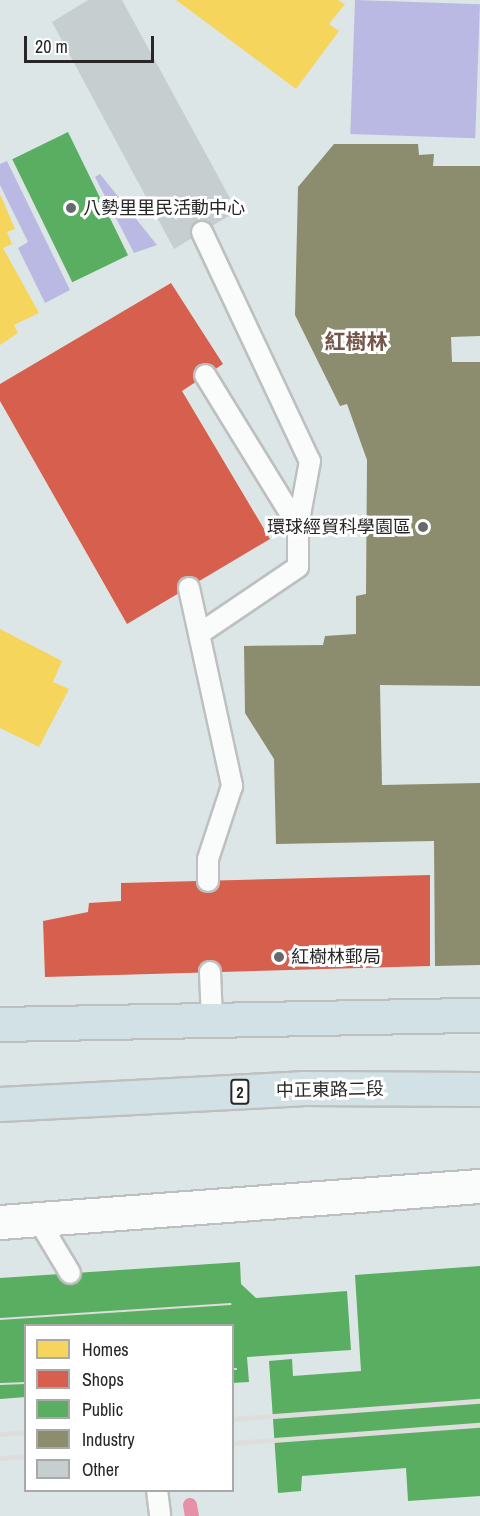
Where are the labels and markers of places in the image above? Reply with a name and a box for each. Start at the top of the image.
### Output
place label: 八勢里里民活動中心 [83,197,245,219]
marker: 八勢里里民活動中心 [64,201,78,215]
place label: 環球經貿科學園區 [267,516,411,538]
marker: 環球經貿科學園區 [416,520,430,534]
place label: 紅樹林郵局 [291,946,381,968]
marker: 紅樹林郵局 [272,950,286,964]

